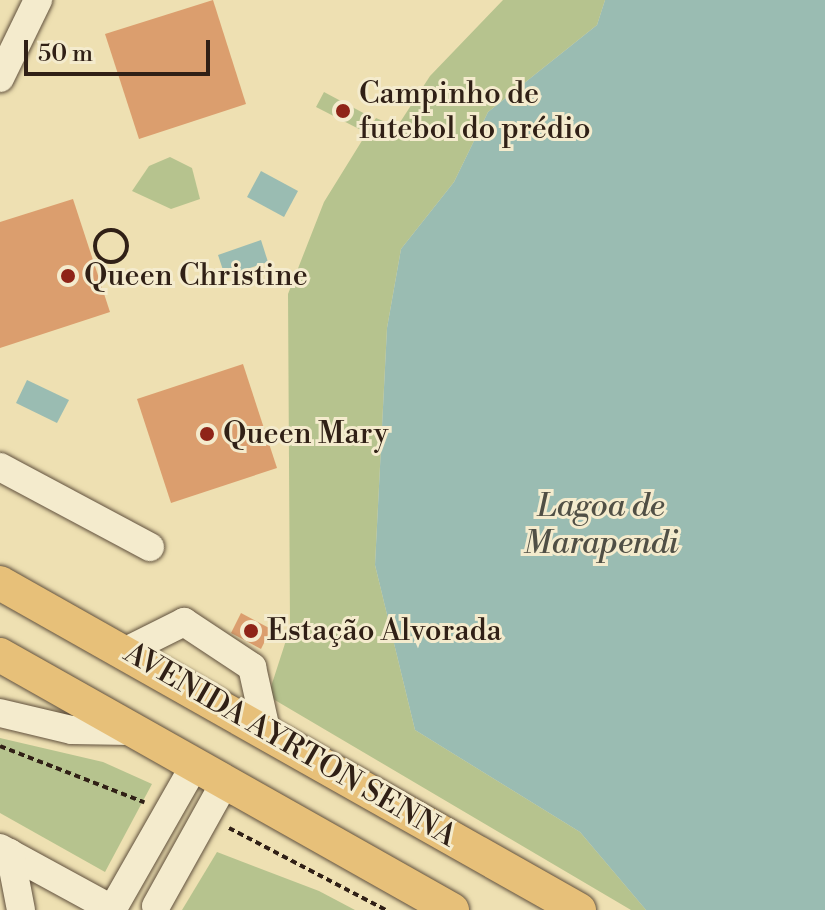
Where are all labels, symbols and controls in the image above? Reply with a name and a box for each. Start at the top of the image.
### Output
scale bar [28,24,214,74]
text: 50 m [38,39,93,69]
place label: Campinho de futebol do prédio [359,76,591,146]
marker: Campinho de futebol do prédio [334,102,352,120]
place label: Queen Christine [84,258,308,294]
marker: Queen Christine [59,267,77,285]
place label: Queen Mary [223,416,388,452]
marker: Queen Mary [198,425,216,443]
water label: Lagoa de Marapendi [523,488,679,563]
place label: Estação Alvorada [267,613,502,649]
marker: Estação Alvorada [242,622,260,640]
street label: AVENIDA AYRTON SENNA [118,635,462,855]

